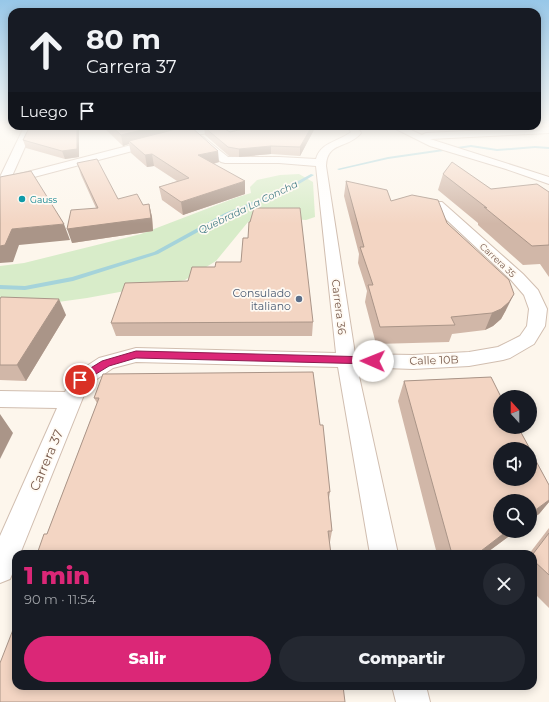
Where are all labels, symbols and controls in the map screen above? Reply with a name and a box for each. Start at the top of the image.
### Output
text: 80 m [86,22,161,56]
icon: ahead [20,24,72,76]
text: Carrera 37 [86,56,177,78]
icon: arrive [76,100,98,122]
text: Luego [20,102,68,121]
water label: Quebrada La Concha [196,177,300,237]
marker: Gauss [17,194,27,204]
place label: Gauss [30,194,58,205]
street label: Carrera 35 [478,241,518,279]
street label: Carrera 36 [329,279,349,336]
place label: Consulado italiano [233,286,291,313]
marker: Consulado italiano [294,294,304,304]
position arrow [352,340,394,382]
street label: Calle 10B [409,352,459,368]
pin [63,363,97,397]
icon: arrive [69,369,91,391]
north arrow [493,390,537,434]
map controls [493,390,537,538]
street label: Carrera 37 [26,426,66,493]
button: sound [493,442,537,486]
button: search [493,494,537,538]
text: 1 min [24,561,90,590]
button: close [483,563,525,605]
text: 90 m · 11:54 [24,591,96,607]
button: Salir [24,636,271,682]
button: Compartir [279,636,525,682]

